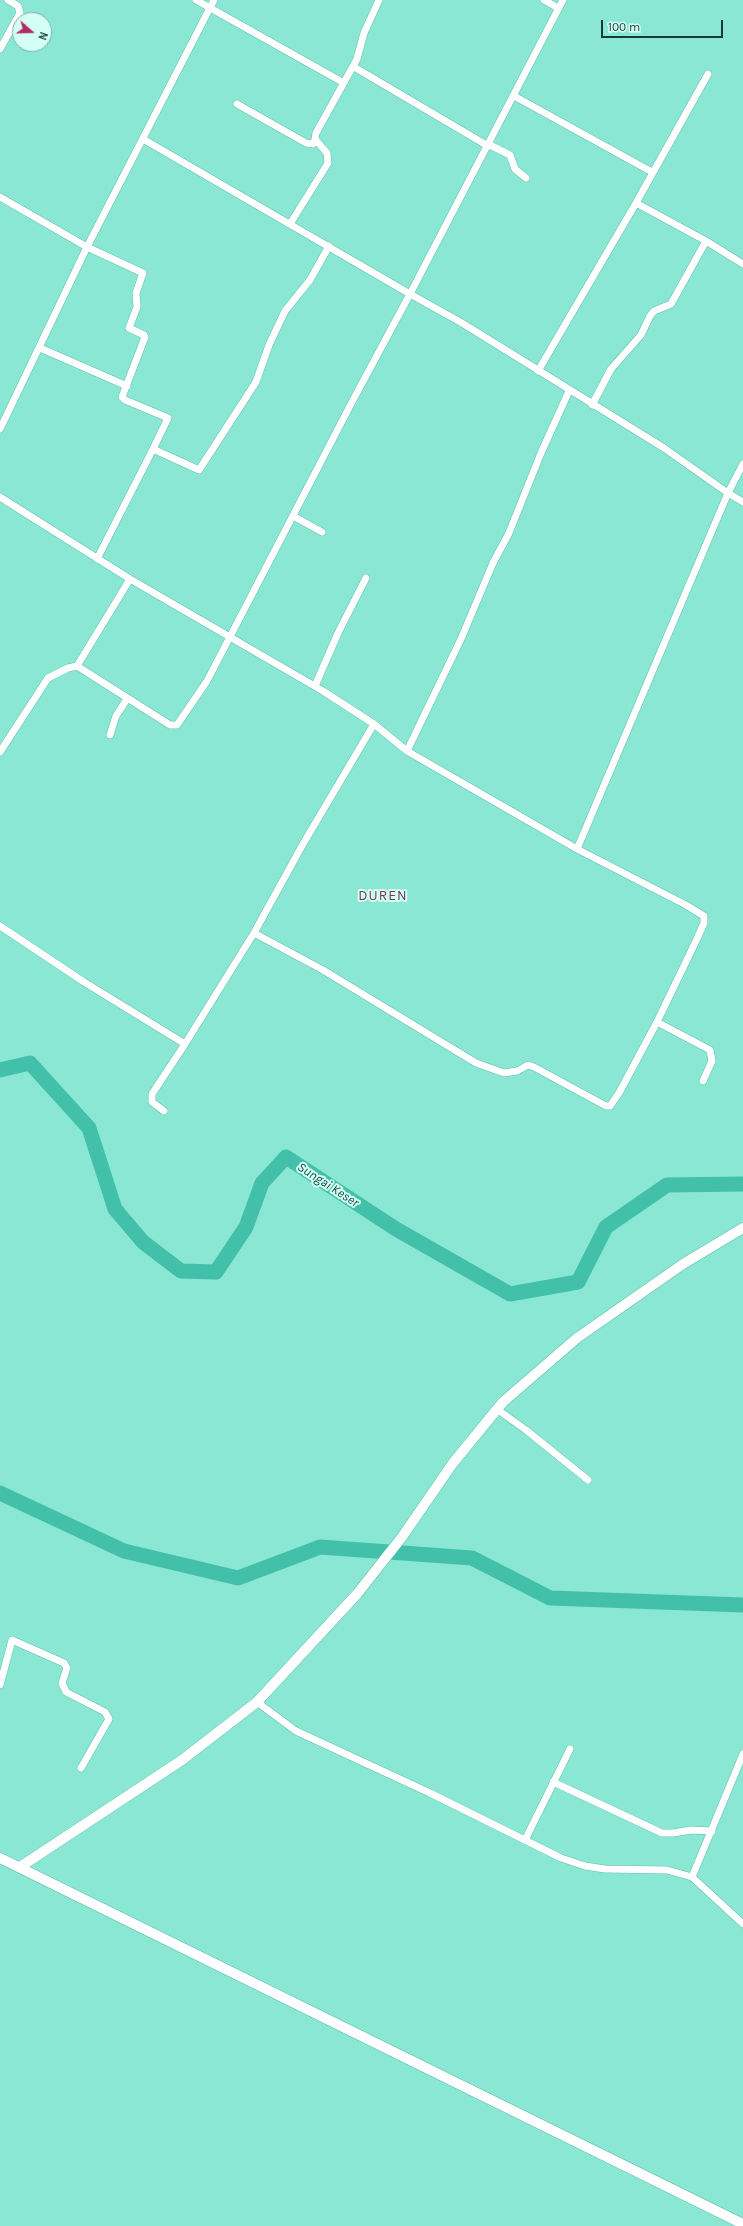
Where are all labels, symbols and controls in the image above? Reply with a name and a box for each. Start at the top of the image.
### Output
north arrow [12,12,52,52]
scale bar [603,12,725,38]
text: 100 m [608,20,640,34]
text: N [35,30,50,42]
district label: DUREN [358,888,408,904]
water label: Sungai Keser [294,1159,362,1211]

